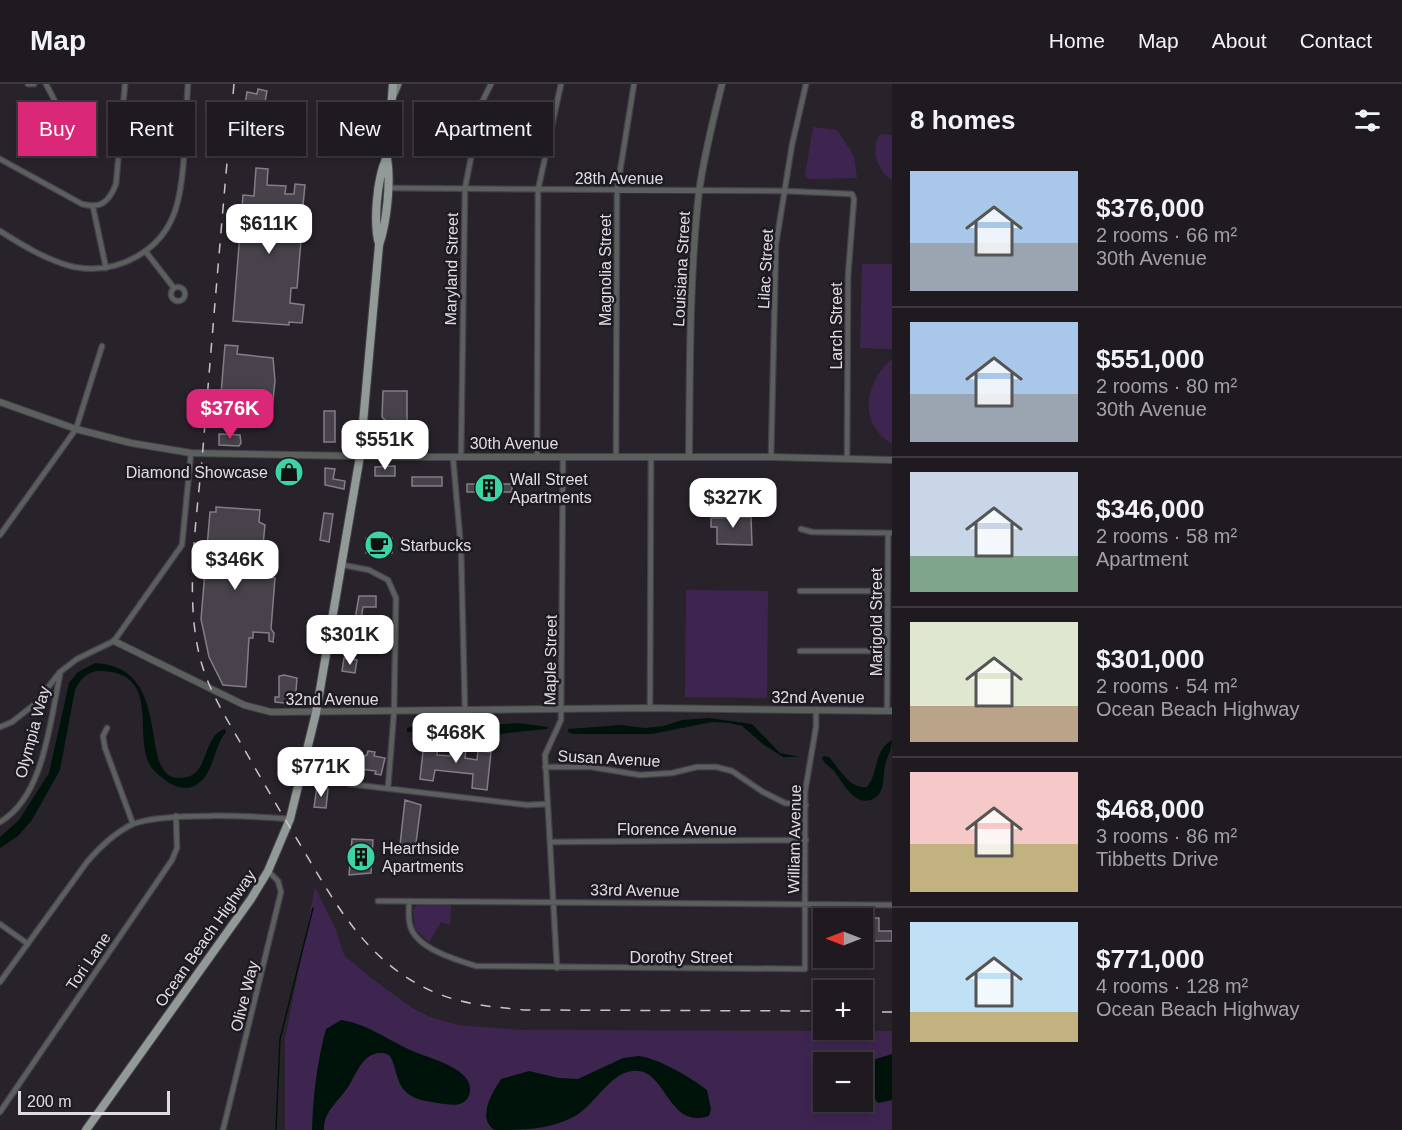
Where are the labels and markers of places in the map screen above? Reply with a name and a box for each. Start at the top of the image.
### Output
pin: $611K [227,204,311,255]
pin: $376K [188,389,272,440]
pin: $551K [343,420,427,471]
shop icon: Diamond Showcase [273,456,305,488]
place label: Diamond Showcase [126,464,268,481]
place label: Wall Street Apartments [510,471,592,506]
building icon: Wall Street Apartments [473,472,505,504]
pin: $327K [691,478,775,529]
cafe icon: Starbucks [363,529,395,561]
place label: Starbucks [400,537,471,554]
pin: $346K [193,540,277,591]
pin: $301K [308,615,392,666]
pin: $468K [414,713,498,764]
pin: $771K [279,747,363,798]
place label: Hearthside Apartments [382,840,464,875]
building icon: Hearthside Apartments [345,841,377,873]

